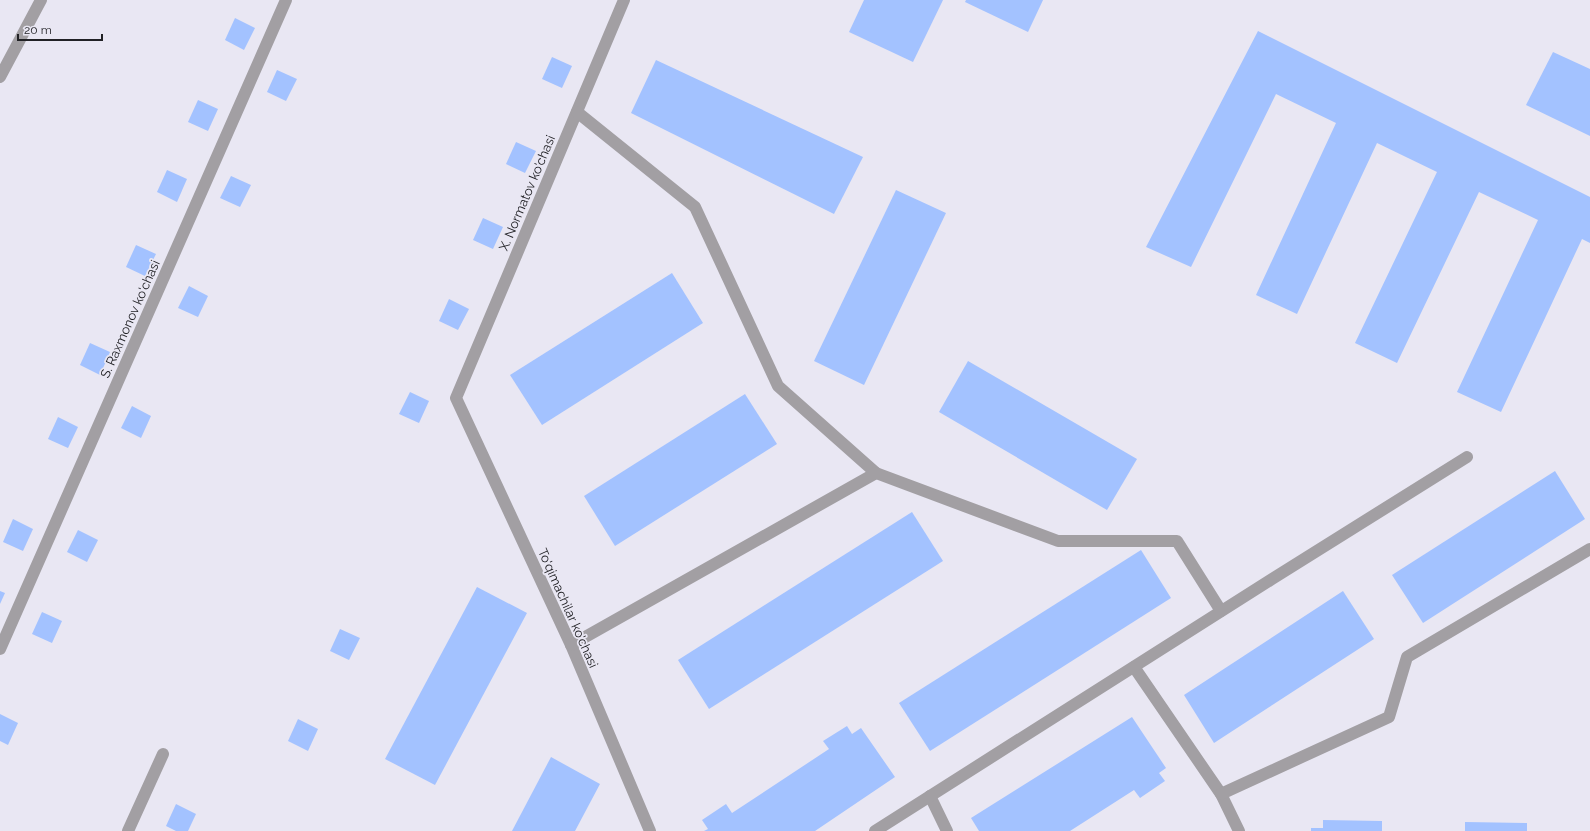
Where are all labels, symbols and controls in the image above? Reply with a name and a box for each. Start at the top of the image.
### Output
scale bar [18,16,102,42]
text: 20 m [24,23,52,37]
street label: X. Normatov ko'chasi [496,133,558,253]
street label: S. Raxmonov ko'chasi [97,258,163,380]
street label: To'qimachilar ko'chasi [535,546,601,670]

